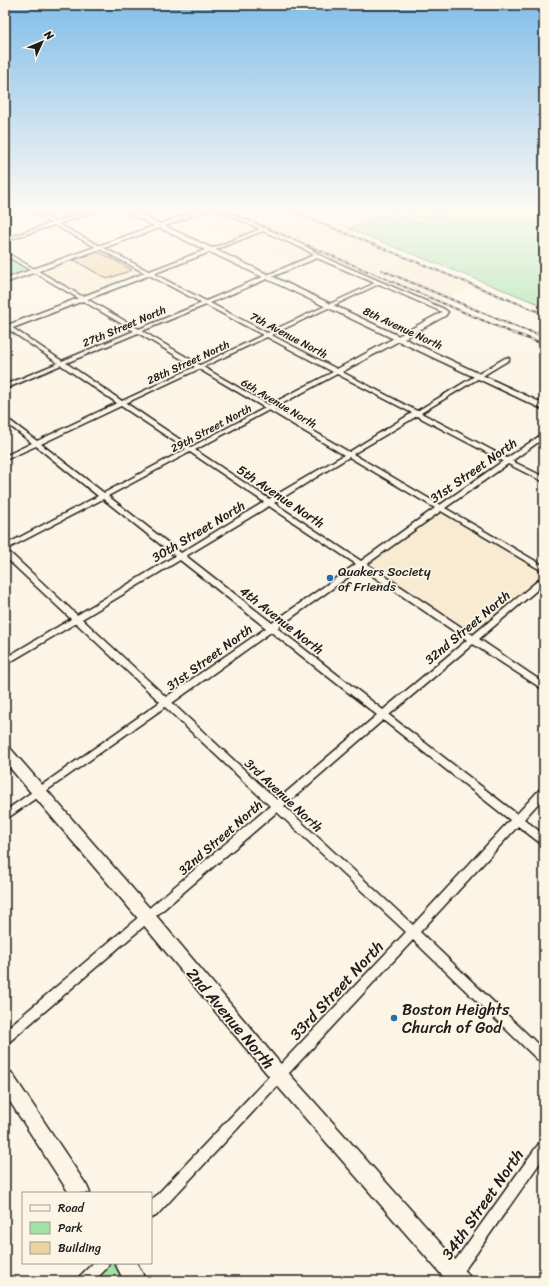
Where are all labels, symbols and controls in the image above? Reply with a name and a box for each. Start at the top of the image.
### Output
north arrow [22,22,62,62]
text: N [39,25,59,45]
street label: 27th Street North [79,300,169,353]
street label: 8th Avenue North [360,302,446,355]
street label: 7th Avenue North [247,307,331,364]
street label: 28th Street North [144,335,233,390]
street label: 6th Avenue North [237,373,321,434]
street label: 29th Street North [167,399,255,458]
street label: 31st Street North [425,432,522,509]
street label: 5th Avenue North [232,458,329,534]
street label: 30th Street North [147,494,250,568]
place label: Quakers Society of Friends [338,560,431,598]
marker: Quakers Society of Friends [325,573,335,583]
street label: 4th Avenue North [234,580,329,661]
street label: 32nd Street North [419,584,516,670]
street label: 31st Street North [161,618,258,697]
street label: 3rd Avenue North [239,753,328,838]
street label: 32nd Street North [173,794,268,881]
street label: 33rd Street North [282,934,391,1047]
street label: 2nd Avenue North [179,961,282,1076]
place label: Boston Heights Church of God [402,995,510,1042]
marker: Boston Heights Church of God [389,1013,399,1023]
street label: 34th Street North [433,1143,532,1266]
legend [22,1192,152,1264]
text: Road [58,1197,85,1219]
text: Park [58,1217,83,1239]
text: Building [58,1237,101,1259]

